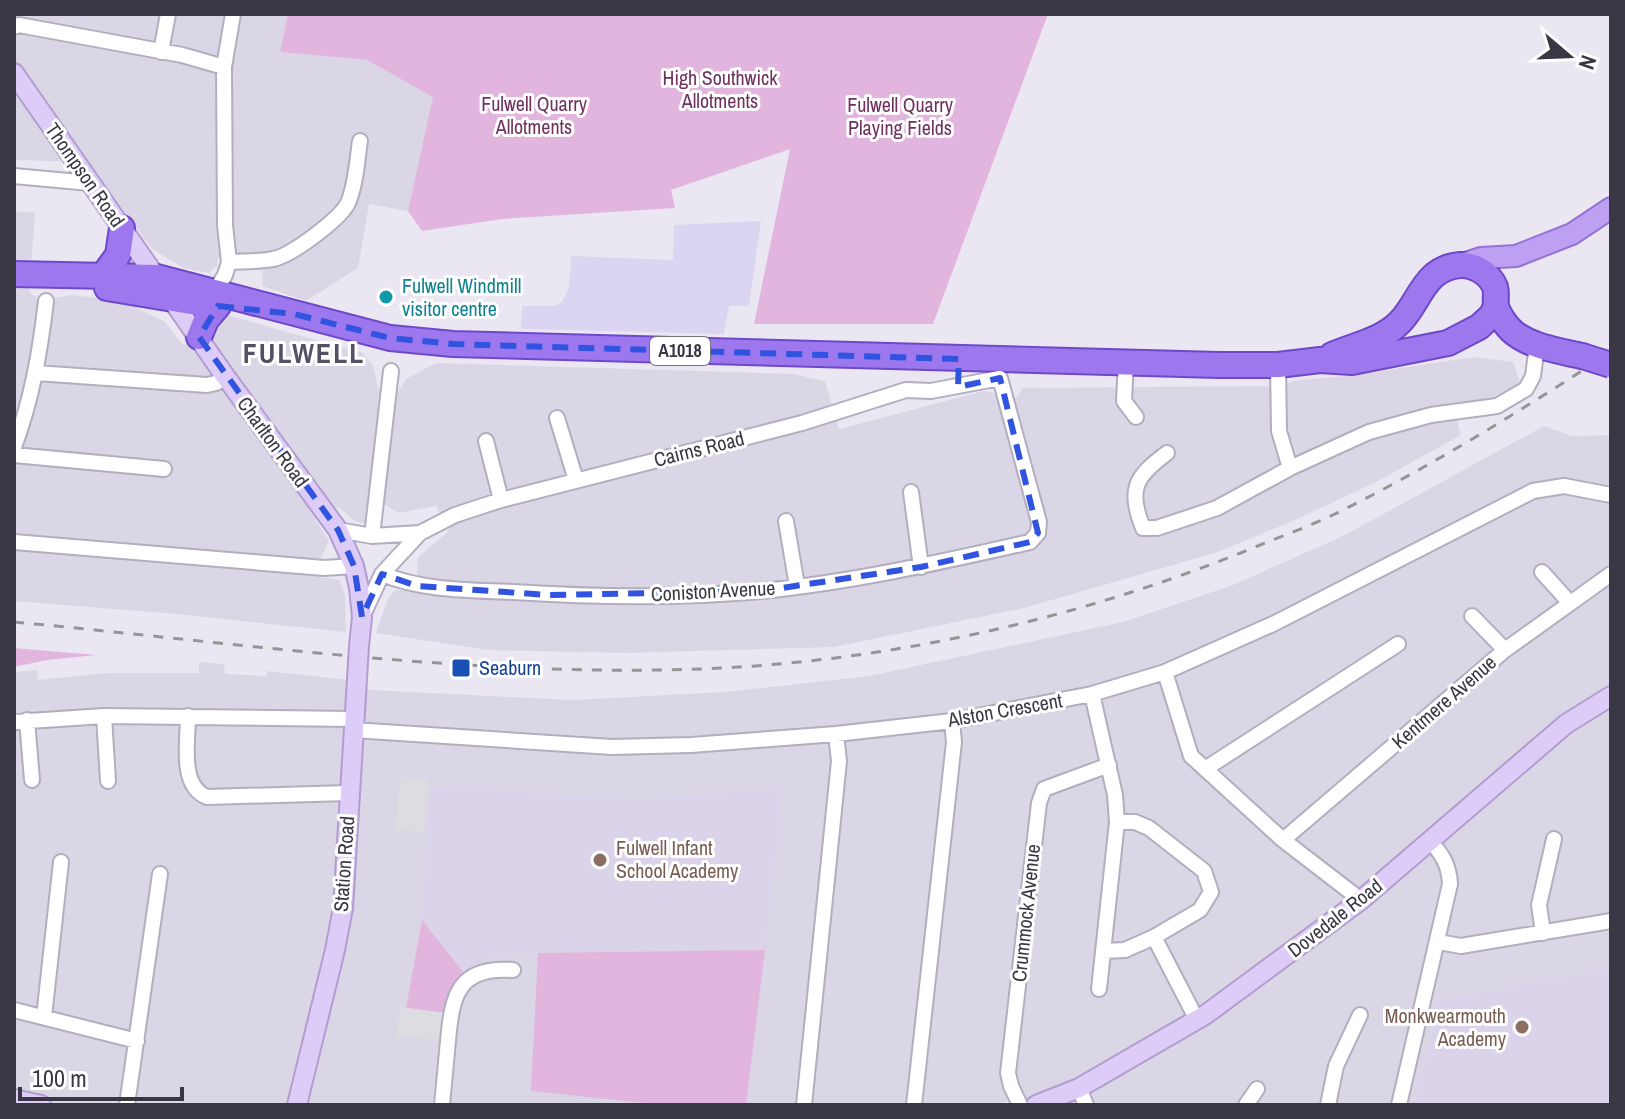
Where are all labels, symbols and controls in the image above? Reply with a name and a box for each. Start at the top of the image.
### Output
north arrow [1529,16,1609,96]
text: N [1572,51,1604,74]
park label: High Southwick Allotments [663,64,778,114]
park label: Fulwell Quarry Allotments [481,90,588,140]
park label: Fulwell Quarry Playing Fields [847,91,954,141]
street label: Thompson Road [40,117,131,232]
place label: Fulwell Windmill visitor centre [402,272,521,322]
marker: Fulwell Windmill visitor centre [377,288,395,306]
district label: FULWELL [243,334,365,372]
road number: A1018 [650,337,710,365]
street label: Charlton Road [231,391,315,492]
street label: Cairns Road [651,424,747,473]
street label: Coniston Avenue [650,574,776,607]
street label: Kentmere Avenue [1386,649,1502,754]
place label: Seaburn [479,654,541,681]
marker: Seaburn [450,657,472,679]
street label: Alston Crescent [945,686,1065,733]
street label: Station Road [327,815,360,913]
place label: Fulwell Infant School Academy [616,834,739,884]
street label: Crummock Avenue [1005,843,1046,983]
marker: Fulwell Infant School Academy [591,851,609,869]
street label: Dovedale Road [1282,872,1388,963]
place label: Monkwearmouth Academy [1385,1002,1507,1052]
marker: Monkwearmouth Academy [1513,1018,1531,1036]
scale bar [20,1051,182,1101]
text: 100 m [32,1062,87,1094]

